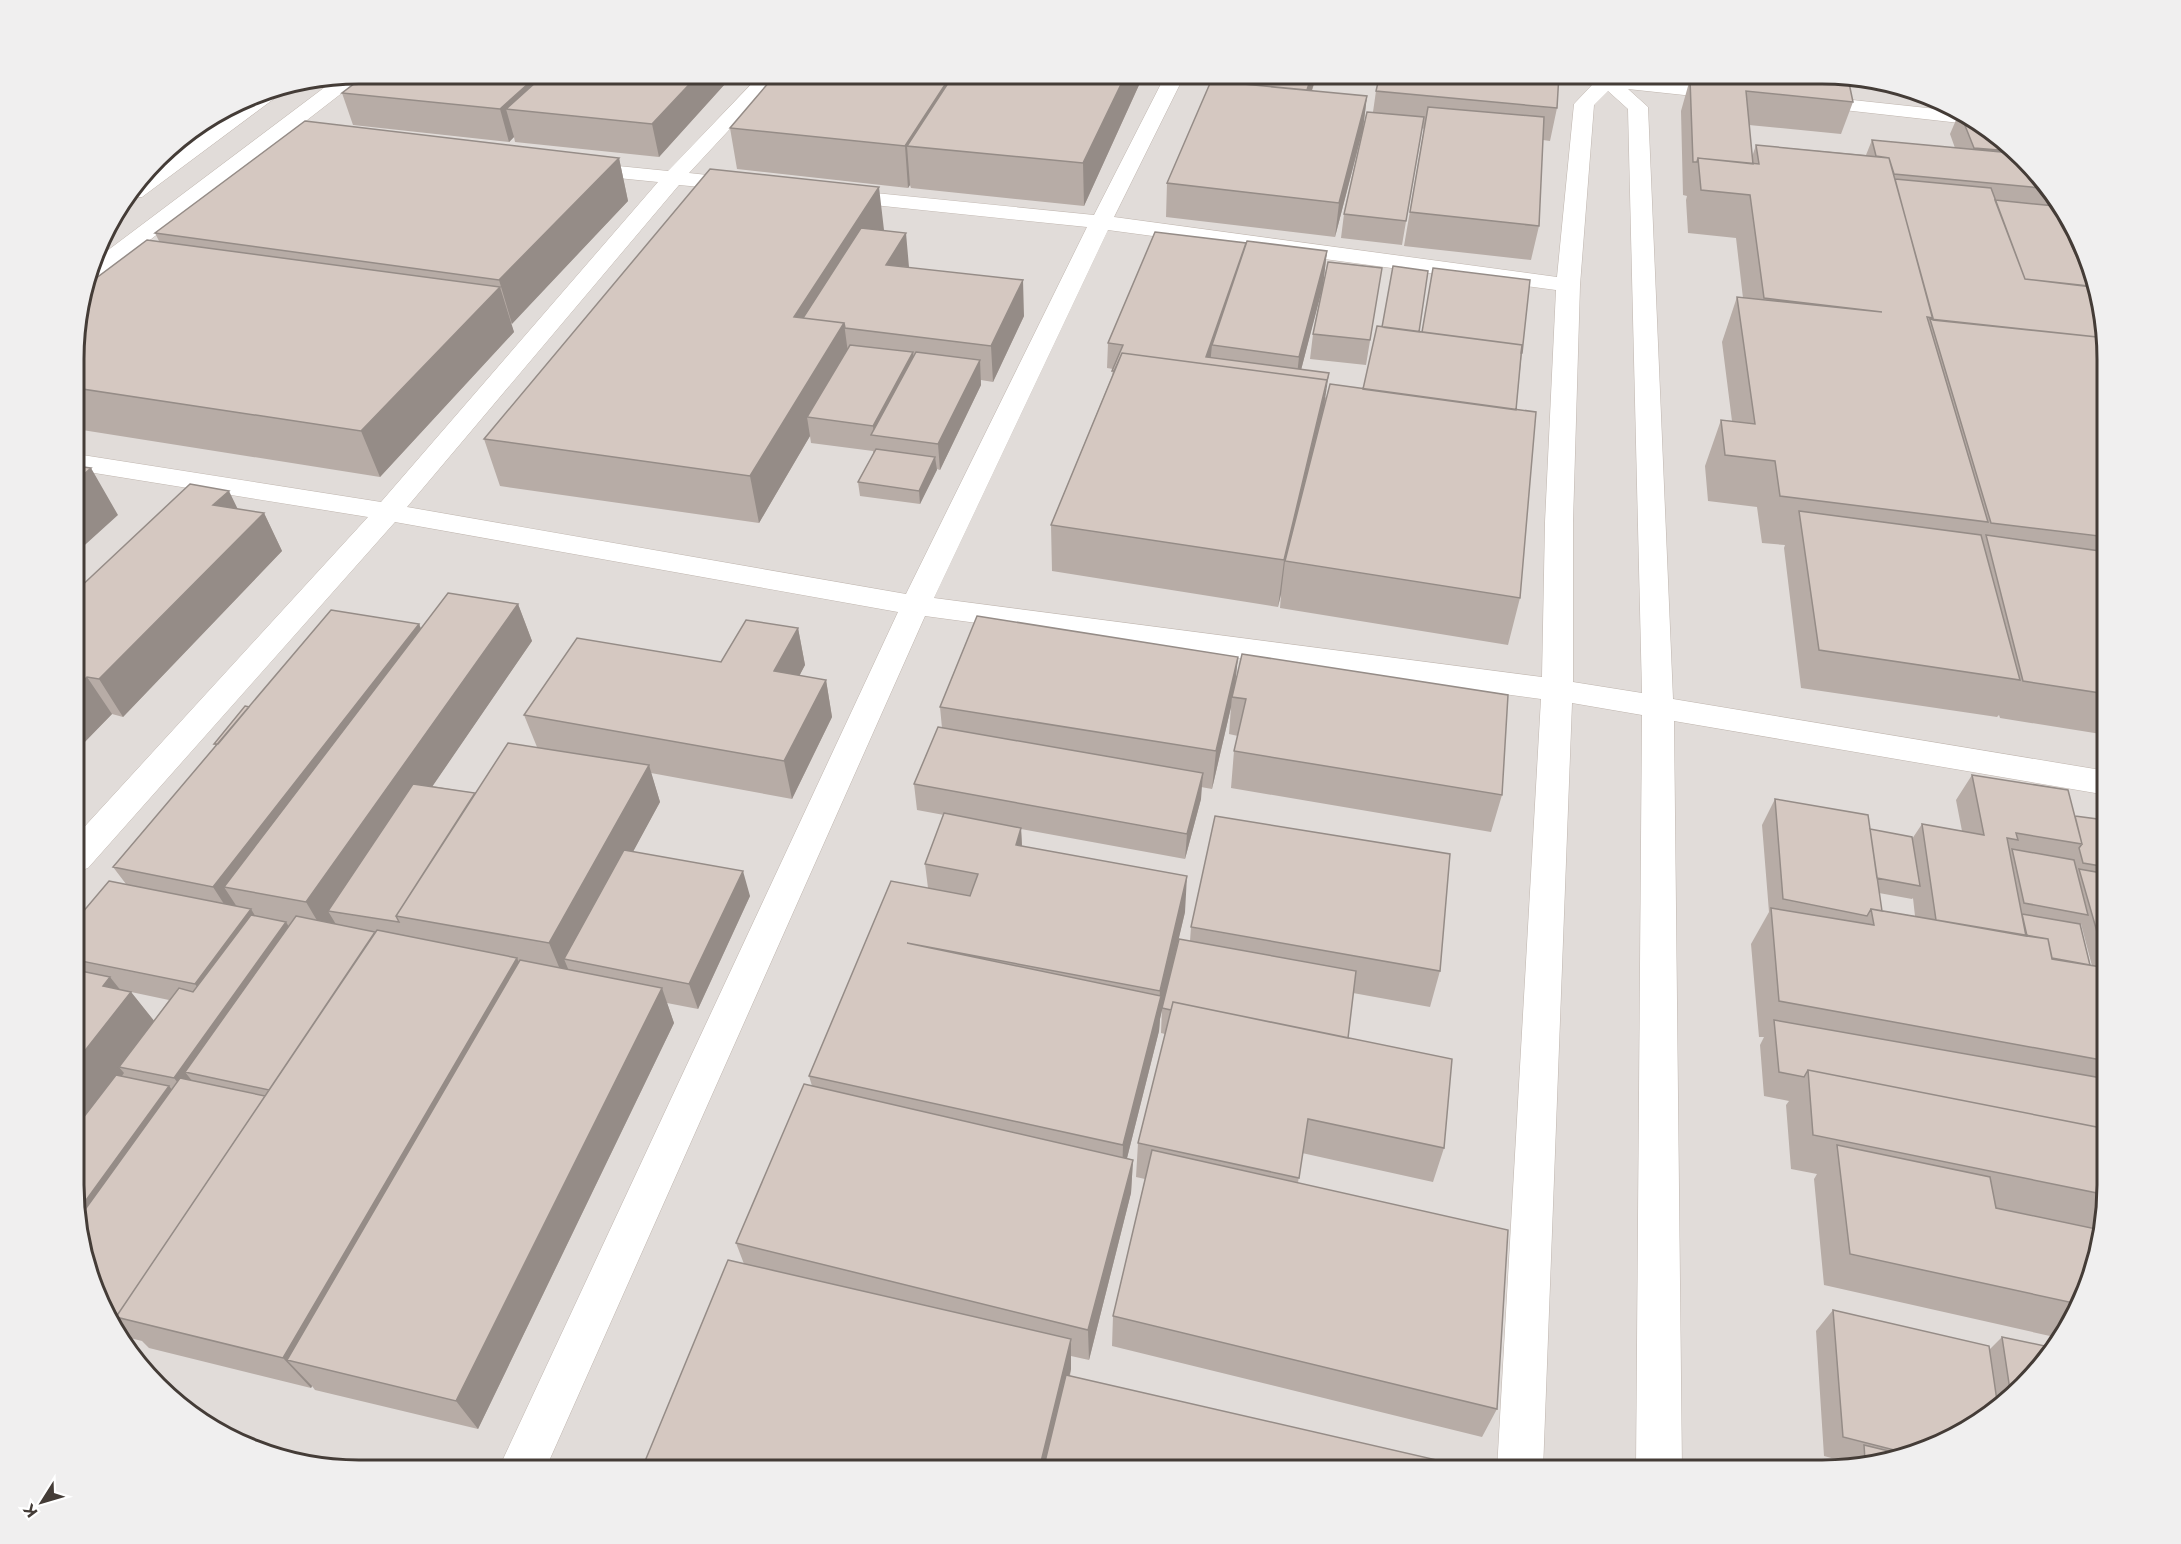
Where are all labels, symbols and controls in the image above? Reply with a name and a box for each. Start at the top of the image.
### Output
north arrow [12,1472,72,1532]
text: K [19,1499,42,1521]

